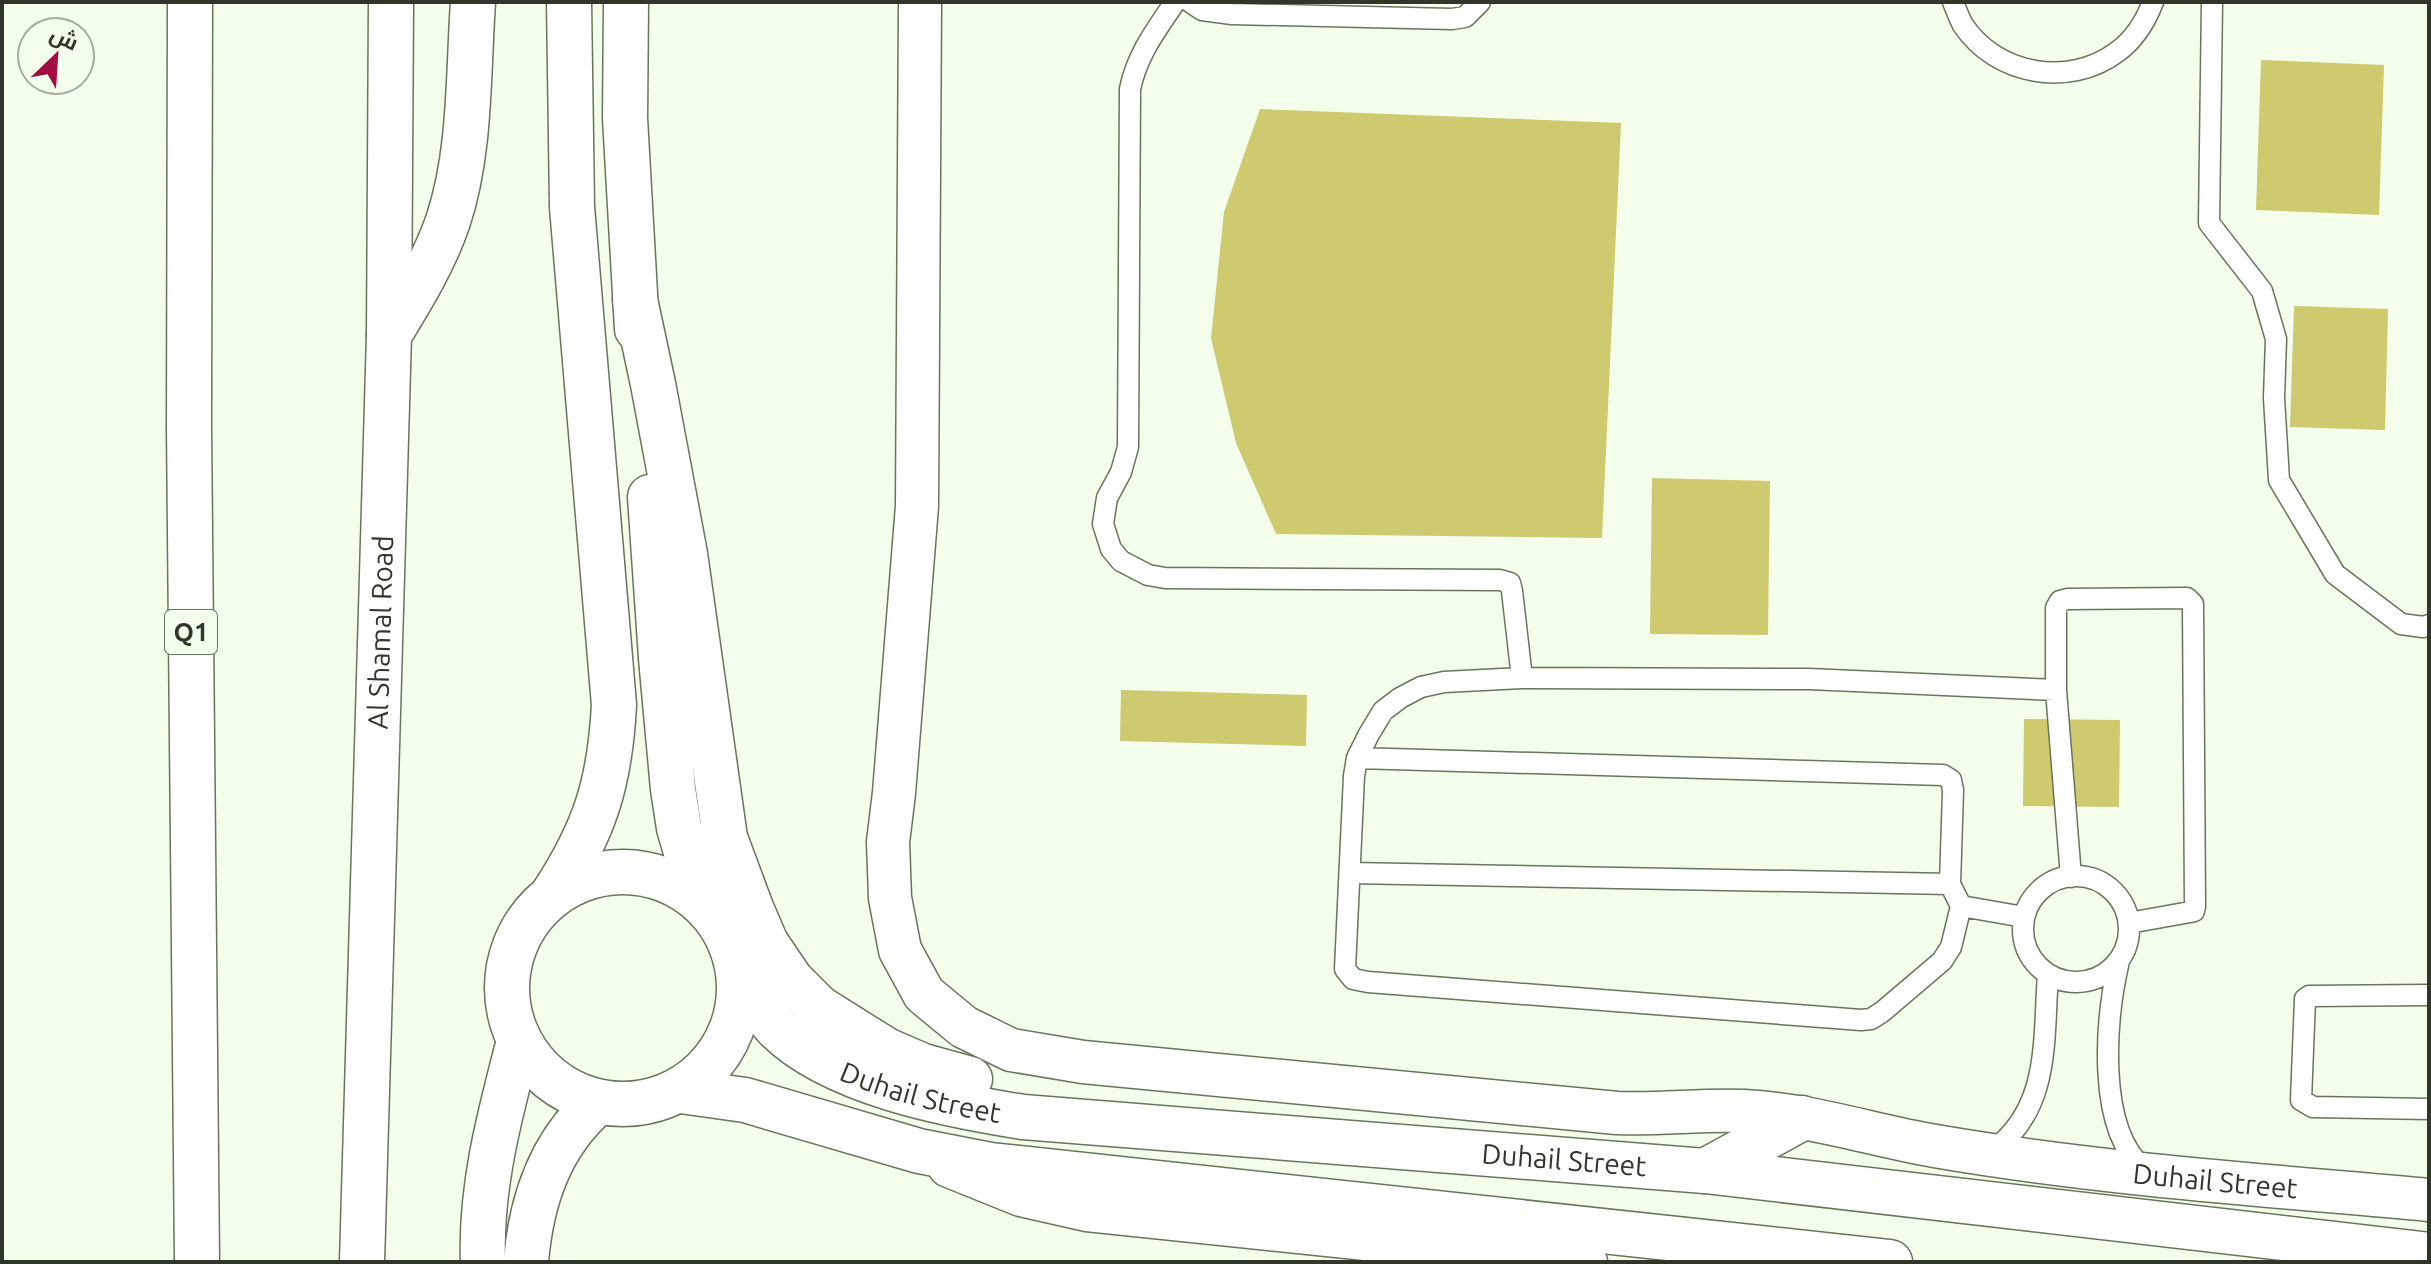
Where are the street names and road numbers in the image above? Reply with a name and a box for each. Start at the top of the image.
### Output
street label: Al Shamal Road [362,535,398,730]
road number: Q1 [165,610,217,654]
street label: Duhail Street [836,1055,1003,1128]
street label: Duhail Street [1481,1137,1648,1181]
street label: Duhail Street [2132,1157,2299,1203]

